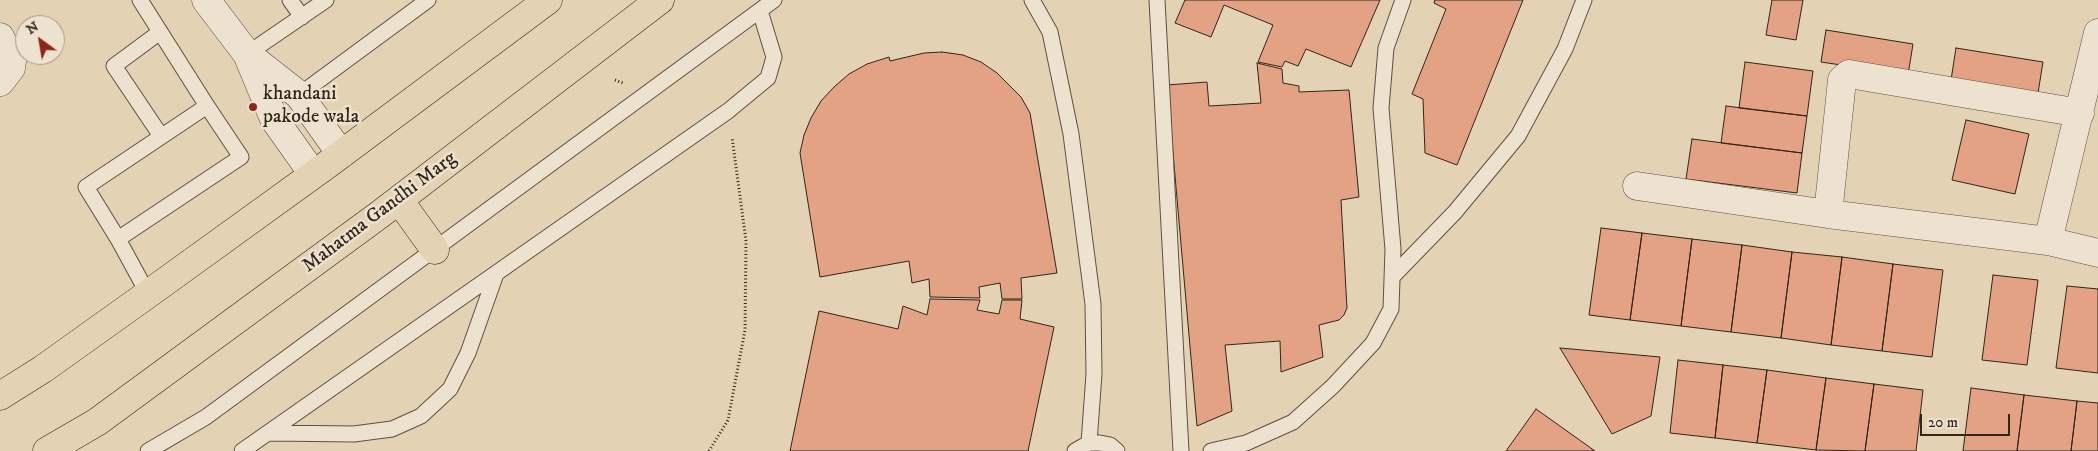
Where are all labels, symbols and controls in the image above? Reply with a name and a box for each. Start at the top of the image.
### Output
north arrow [15,15,65,65]
text: N [23,17,42,39]
place label: khandani pakode wala [263,83,359,130]
marker: khandani pakode wala [247,101,259,113]
street label: Mahatma Gandhi Marg [298,147,462,279]
scale bar [1923,404,2013,436]
text: 20 m [1928,413,1958,432]

